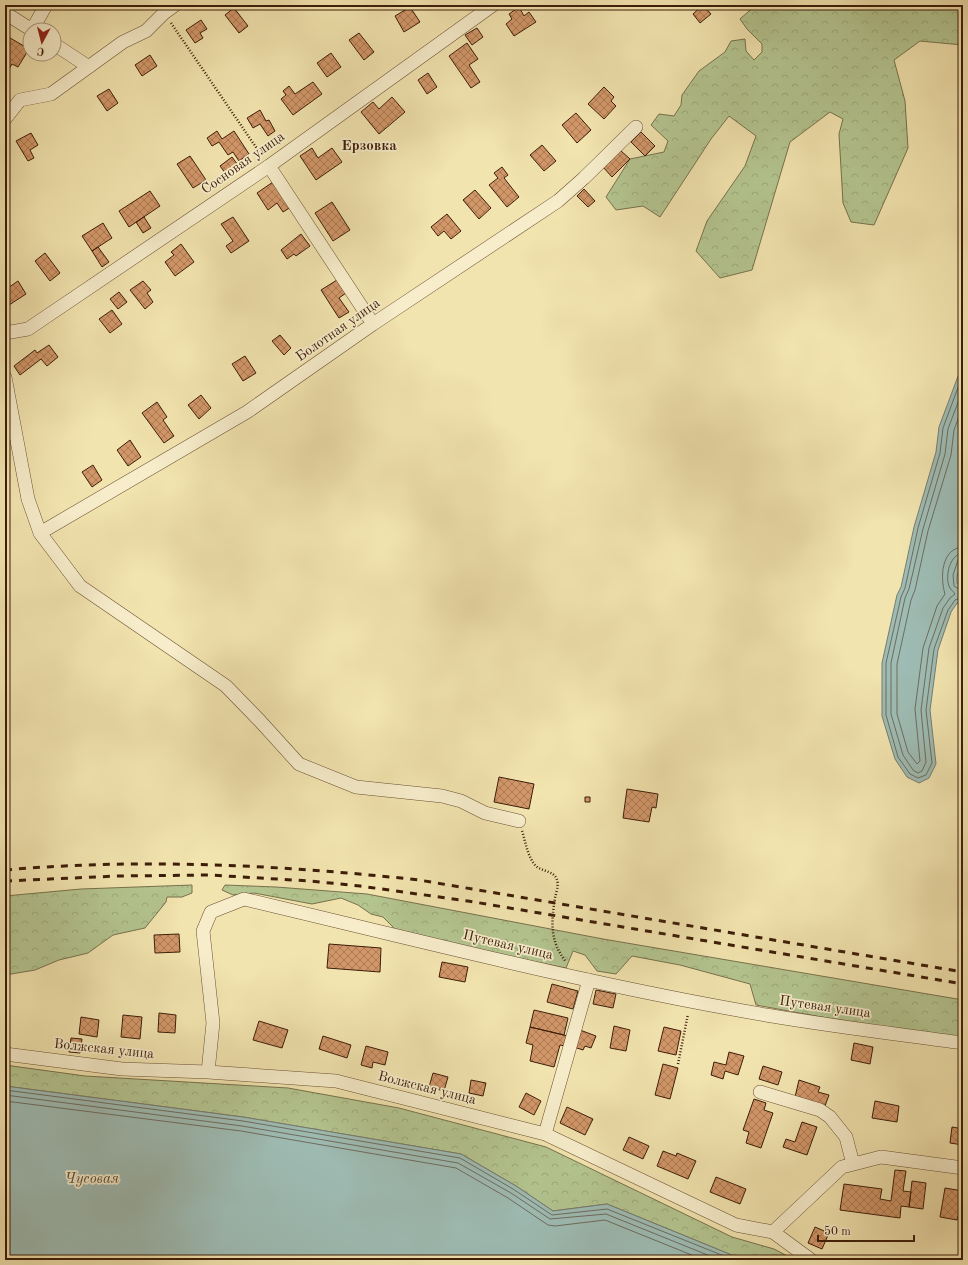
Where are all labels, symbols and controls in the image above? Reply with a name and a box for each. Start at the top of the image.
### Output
north arrow [22,22,62,62]
text: С [37,45,45,56]
street label: Сосновая улица [199,129,287,197]
district label: Ерзовка [341,139,397,154]
street label: Болотная улица [293,296,383,364]
street label: Путевая улица [462,928,555,962]
street label: Путевая улица [778,994,872,1020]
street label: Волжская улица [53,1037,155,1061]
street label: Волжская улица [376,1069,478,1107]
water label: Чусовая [65,1172,119,1187]
scale bar [818,1217,914,1243]
text: 50 m [824,1225,851,1238]

